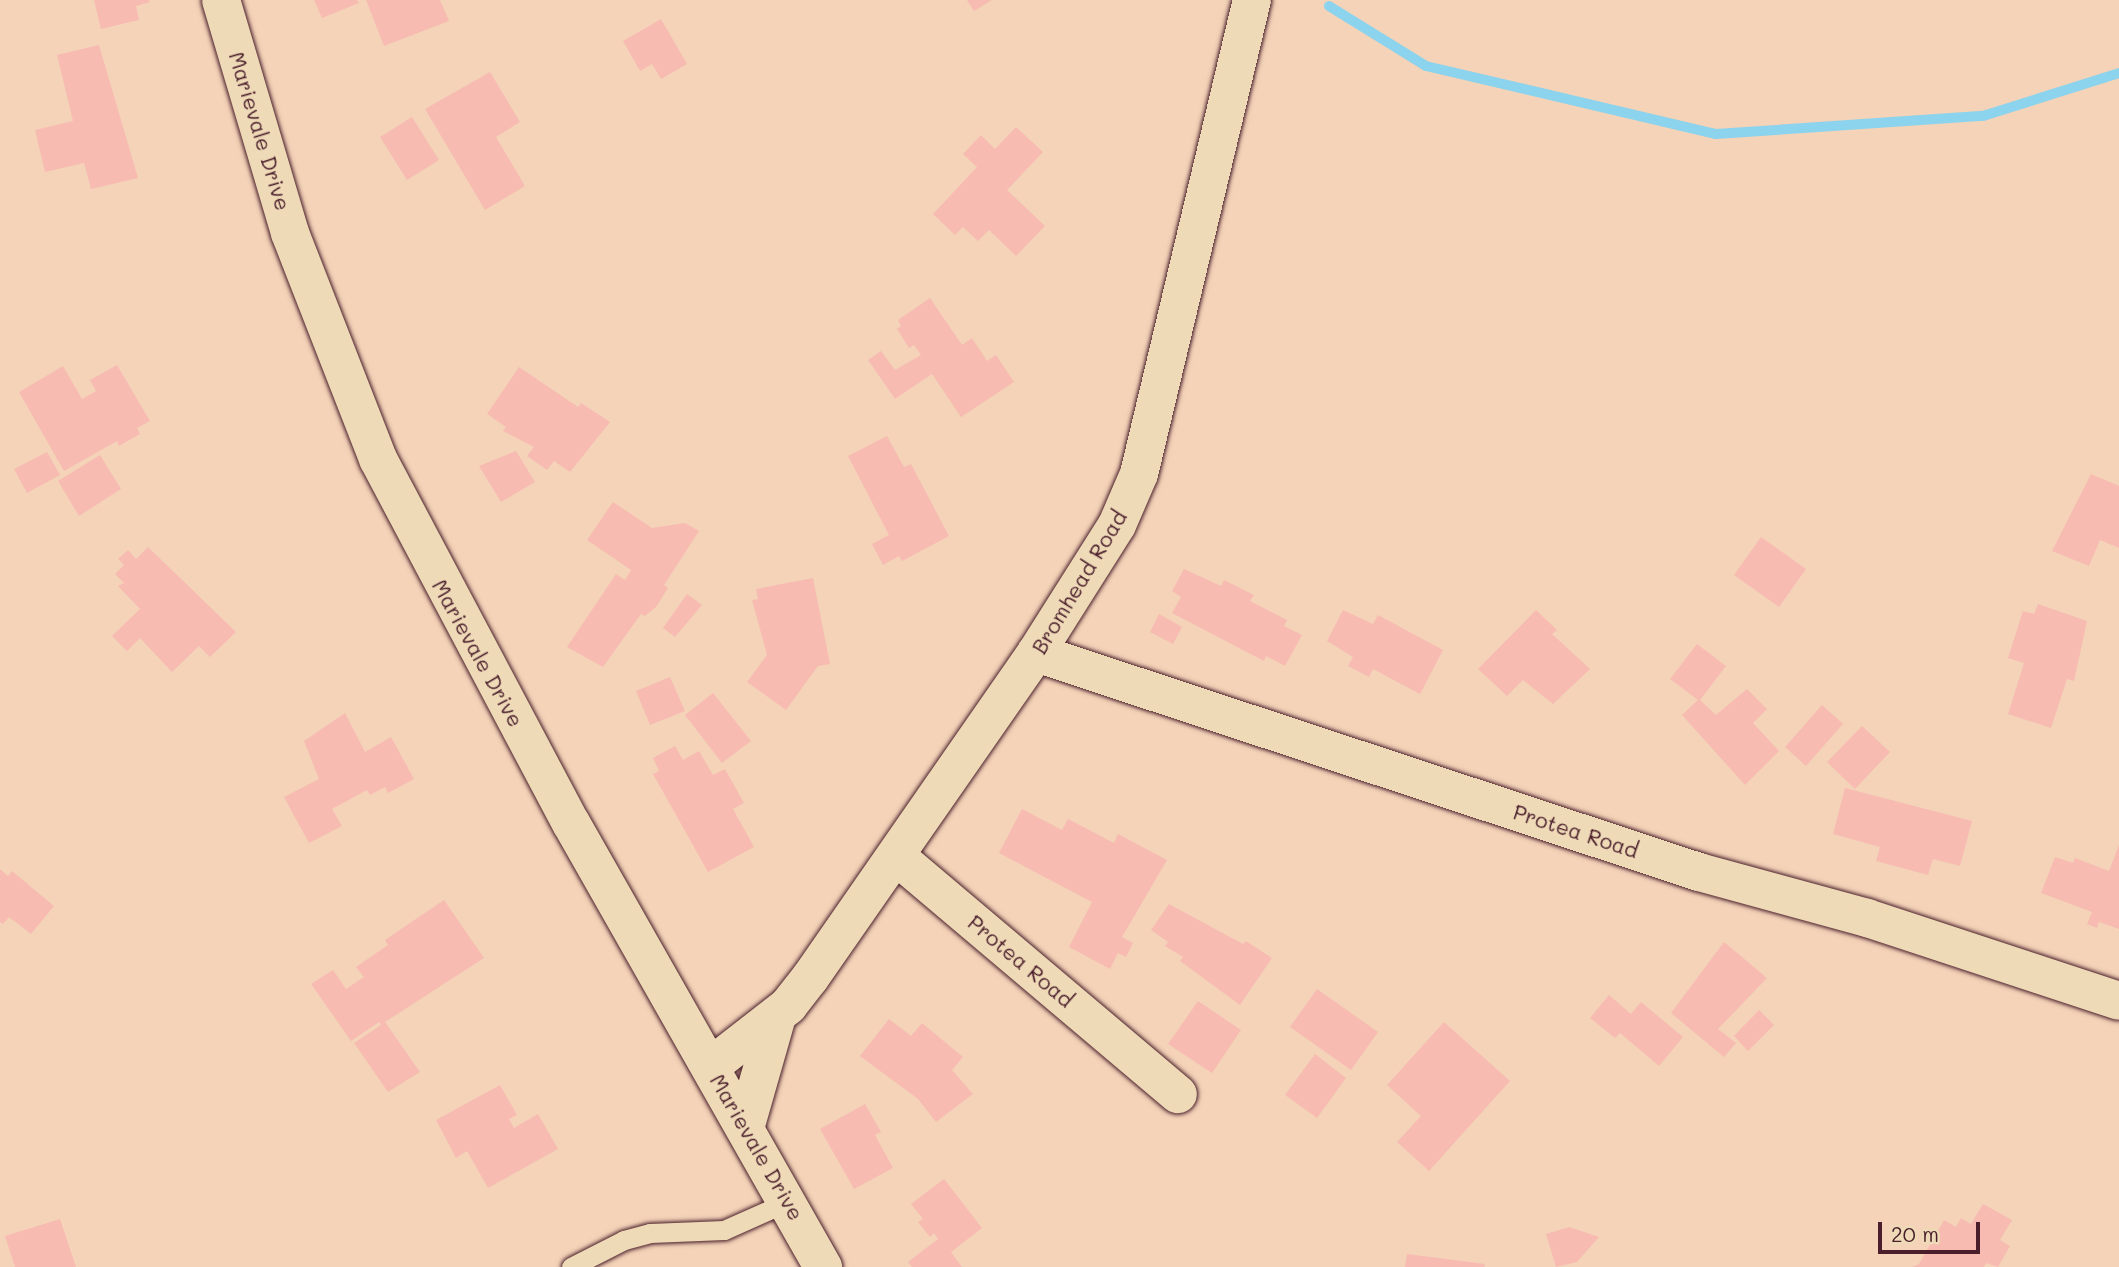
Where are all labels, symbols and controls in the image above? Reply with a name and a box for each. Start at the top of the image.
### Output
street label: Marievale Drive [224,49,296,213]
street label: Bromhead Road [1026,506,1132,658]
street label: Marievale Drive [427,575,529,731]
street label: Protea Road [1510,799,1642,863]
street label: Protea Road [963,910,1079,1012]
street label: Marievale Drive [705,1069,809,1225]
scale bar [1881,1208,1982,1252]
text: 20 m [1891,1220,1939,1247]

